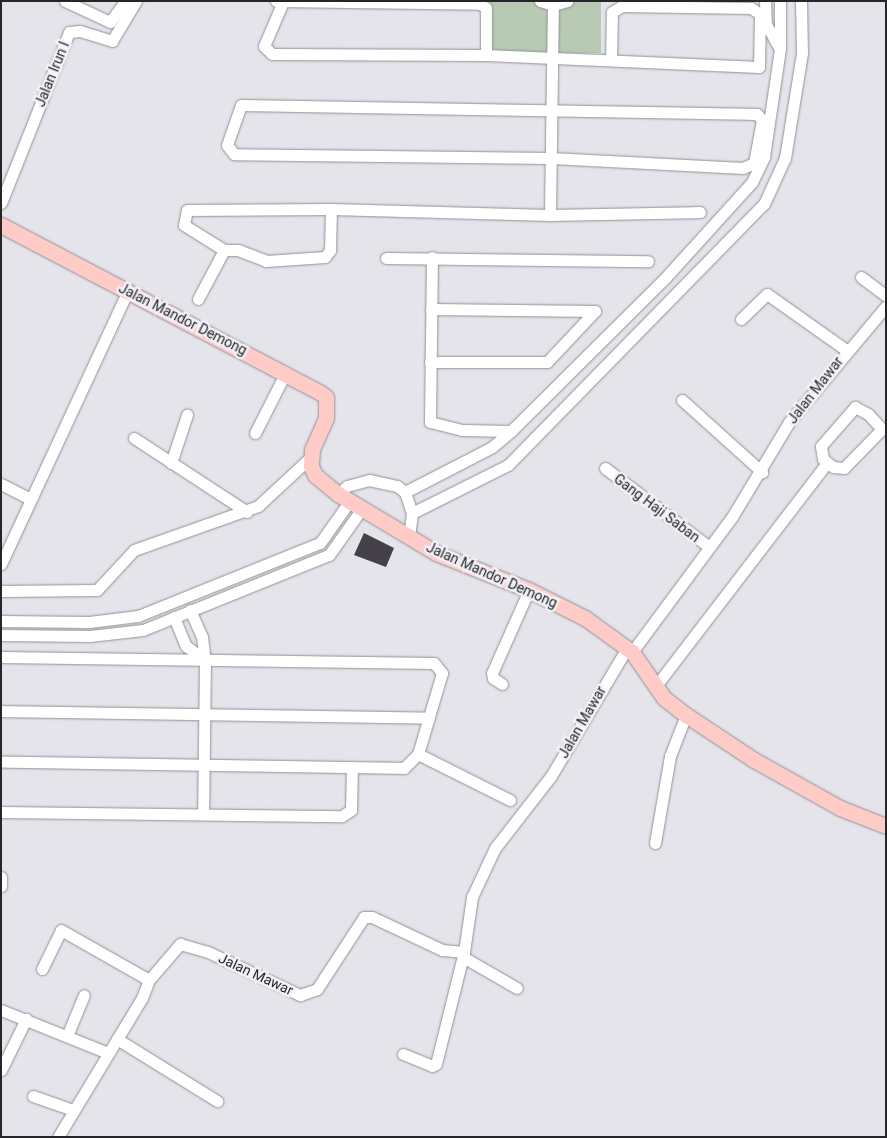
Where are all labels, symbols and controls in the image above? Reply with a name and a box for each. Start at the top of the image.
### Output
street label: Jalan Irun I [31,39,73,109]
street label: Jalan Mandor Demong [116,279,250,359]
street label: Jalan Mawar [784,353,846,427]
street label: Gang Haji Saban [611,470,703,546]
street label: Jalan Mandor Demong [424,539,560,611]
street label: Jalan Mawar [555,683,609,761]
street label: Jalan Mawar [216,949,296,999]

